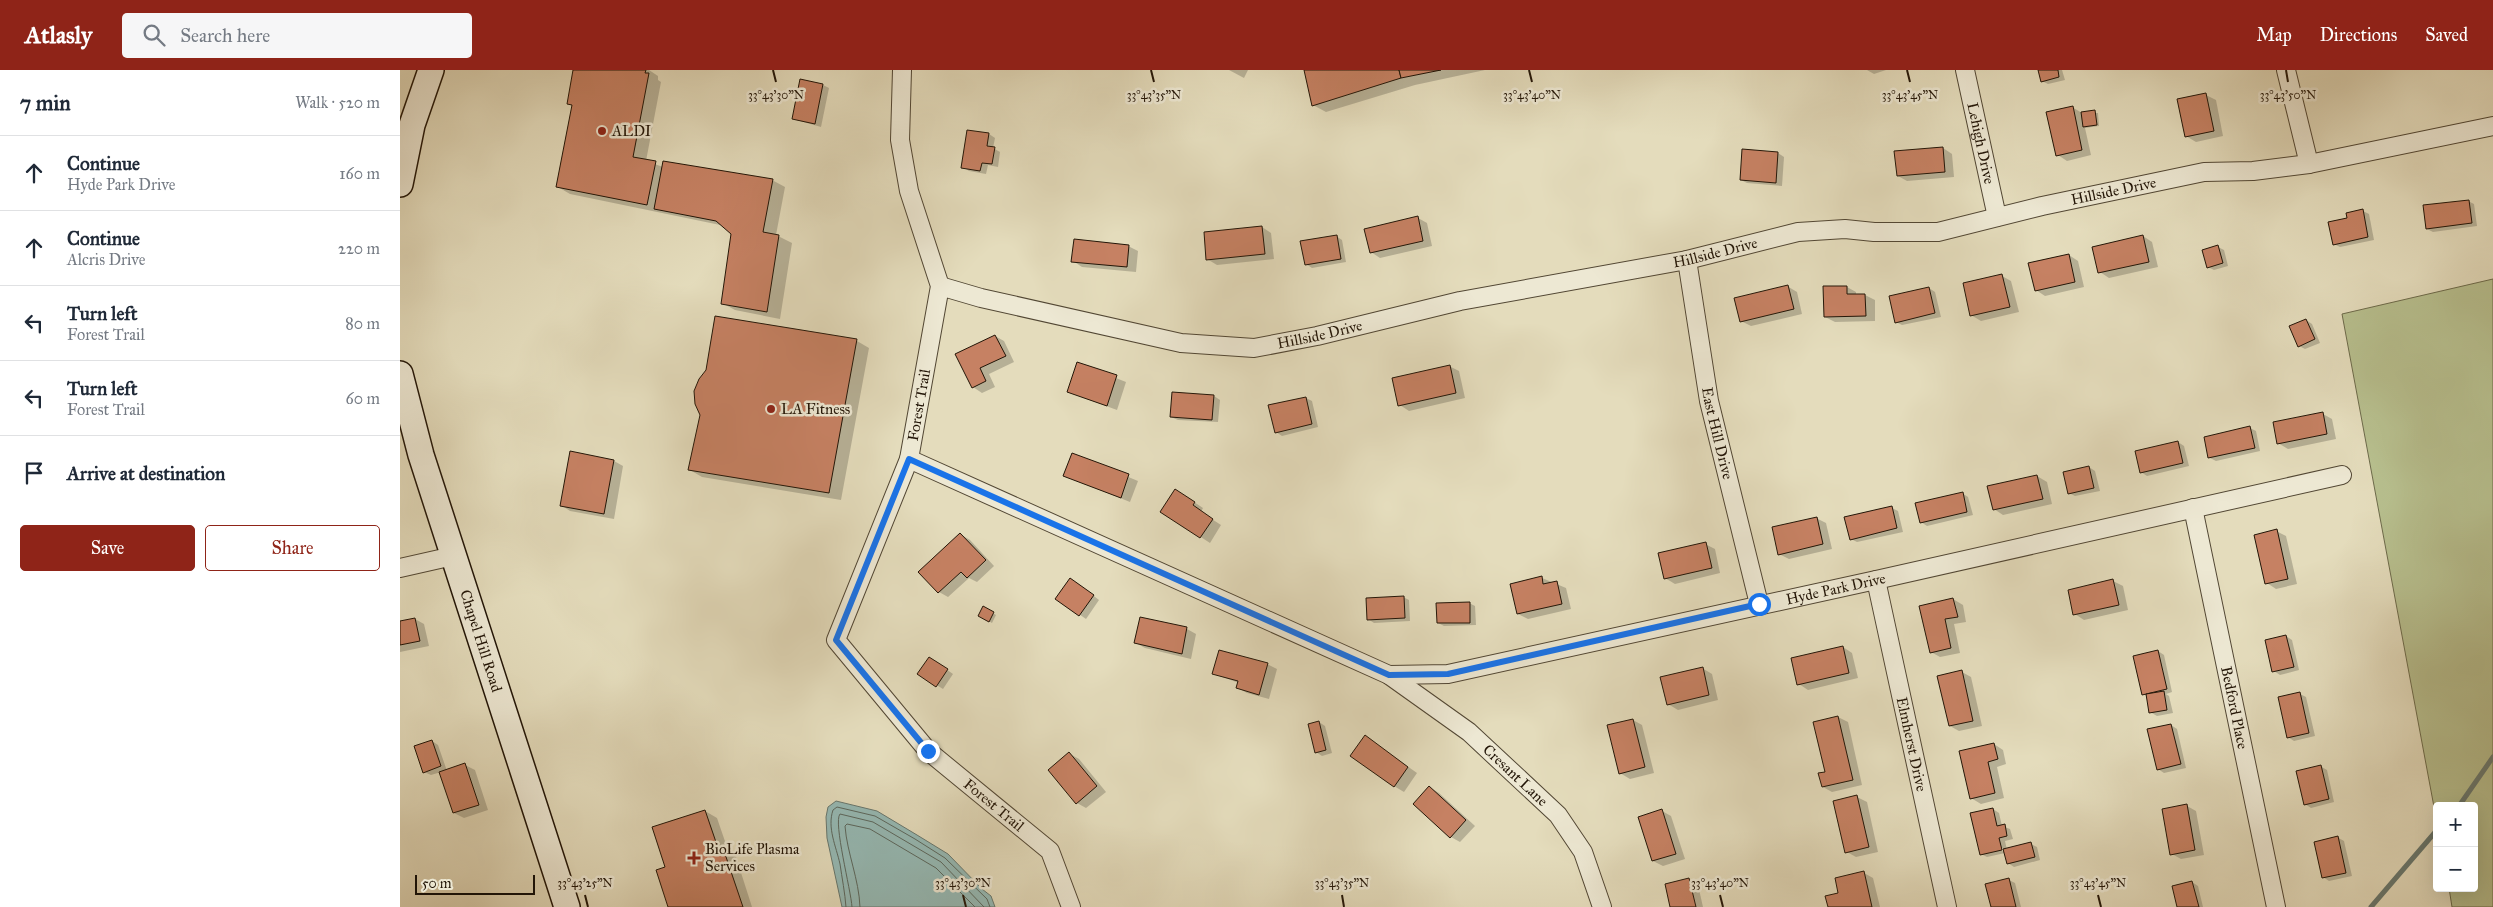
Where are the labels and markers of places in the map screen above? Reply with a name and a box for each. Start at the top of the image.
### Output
place label: ALDI [611,122,651,140]
marker: ALDI [596,125,608,137]
place label: LA Fitness [781,400,850,418]
marker: LA Fitness [765,403,777,415]
place label: BioLife Plasma Services [705,840,800,875]
marker: BioLife Plasma Services [687,851,701,865]

